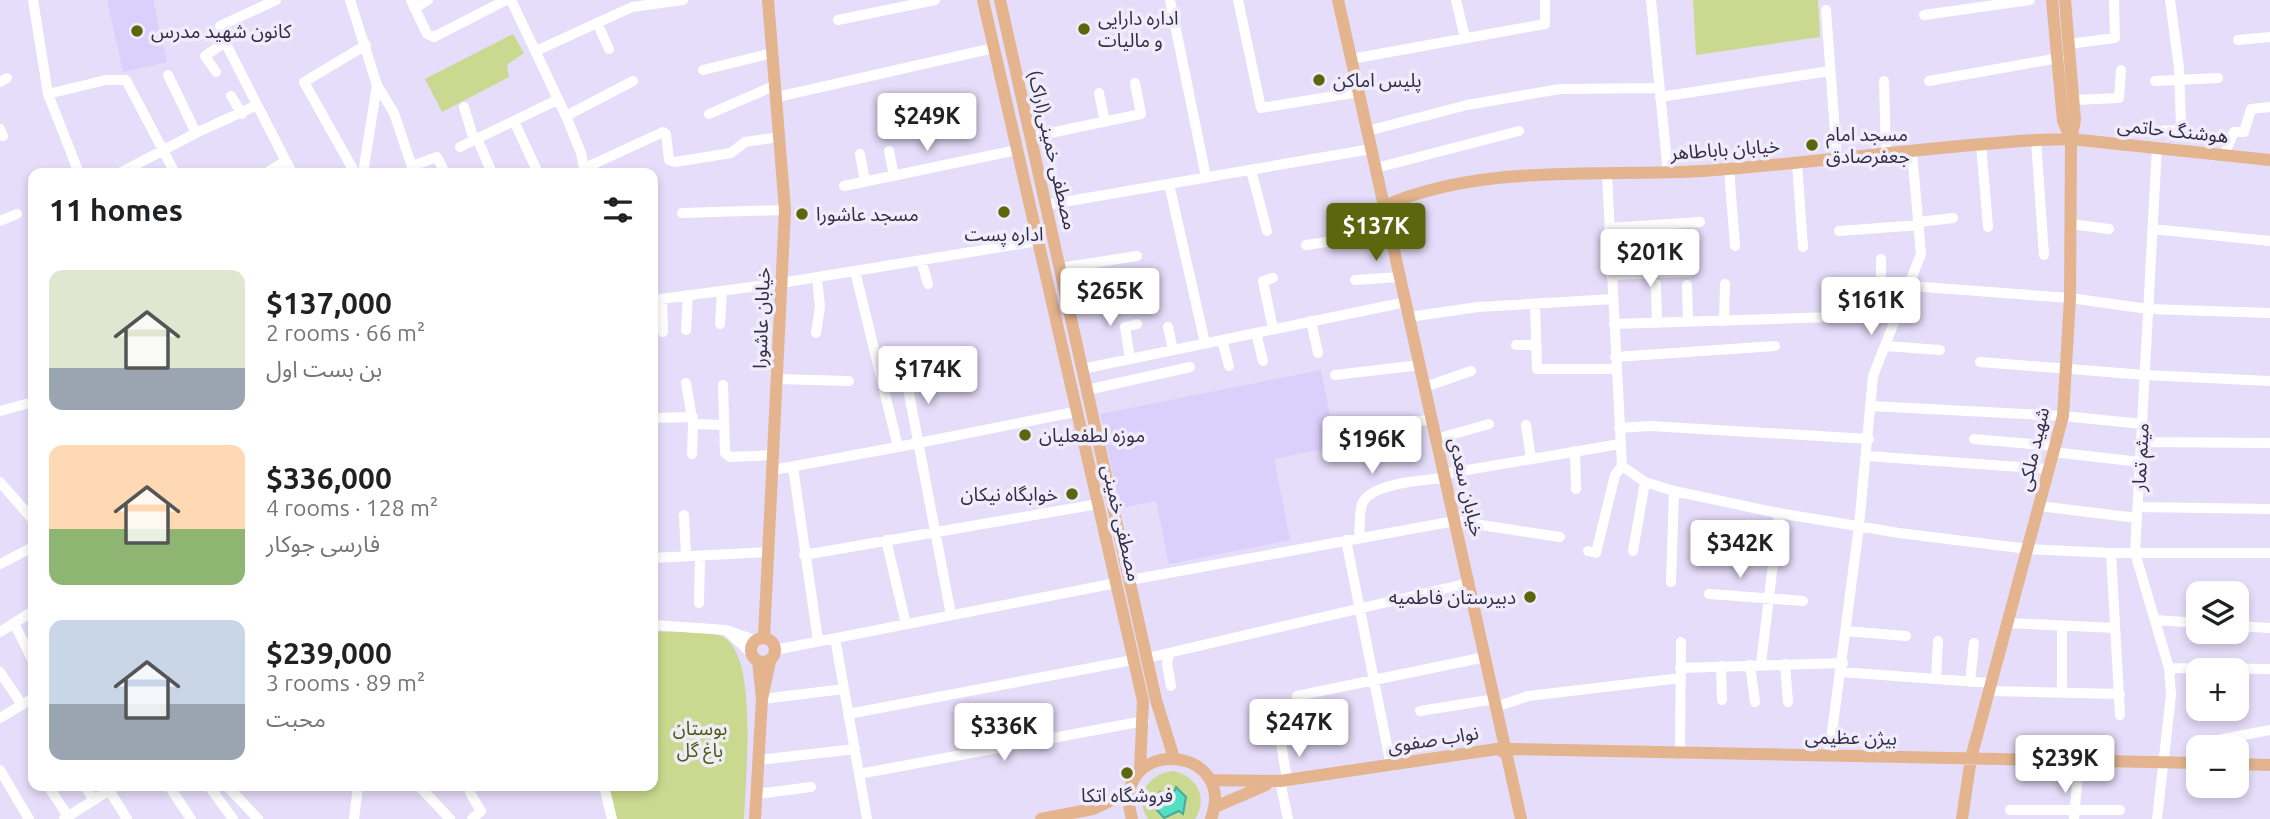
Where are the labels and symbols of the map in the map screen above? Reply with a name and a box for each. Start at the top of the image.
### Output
place label: اداره دارایی و مالیات [1098,7,1179,52]
place label: کانون شهید مدرس [151,20,293,43]
marker: اداره دارایی و مالیات [1076,21,1092,37]
marker: کانون شهید مدرس [129,23,145,39]
street label: مصطفی خمینی(اراک) [1023,68,1082,232]
place label: پلیس اماکن [1333,69,1422,93]
marker: پلیس اماکن [1311,72,1327,88]
pin: $249K [878,94,976,153]
street label: هوشنگ حاتمی [2116,113,2230,148]
place label: مسجد امام جعفرصادق [1826,123,1910,168]
street label: خیابان باباطاهر [1668,134,1781,165]
marker: مسجد امام جعفرصادق [1804,137,1820,153]
place label: مسجد عاشورا [816,203,919,226]
marker: اداره پست [996,204,1012,220]
pin: $137K [1327,204,1425,263]
marker: مسجد عاشورا [794,206,810,222]
place label: اداره پست [965,223,1043,247]
pin: $201K [1601,230,1699,289]
street label: خیابان عاشورا [748,267,775,369]
pin: $265K [1061,268,1159,328]
pin: $161K [1822,278,1920,337]
pin: $174K [879,346,977,406]
street label: شهید ملکی [2013,405,2054,493]
pin: $196K [1323,416,1421,476]
street label: میثم تمار [2127,422,2157,493]
place label: موزه لطفعلیان [1039,424,1145,447]
marker: موزه لطفعلیان [1017,427,1033,443]
street label: خیابان سعدی [1445,435,1489,539]
street label: مصطفی خمینی [1097,463,1146,584]
place label: خوابگاه نیکان [961,483,1058,506]
marker: خوابگاه نیکان [1064,486,1080,502]
pin: $342K [1691,520,1789,580]
place label: دبیرستان فاطمیه [1389,586,1516,609]
marker: دبیرستان فاطمیه [1522,589,1538,605]
pin: $247K [1250,700,1348,759]
pin: $336K [955,704,1053,763]
park label: بوستان باغ گل [673,717,727,764]
street label: نواب صفوی [1386,721,1480,758]
street label: بیژن عظیمی [1805,725,1897,750]
pin: $239K [2016,736,2114,795]
marker: فروشگاه اتکا [1119,765,1135,781]
place label: فروشگاه اتکا [1081,784,1173,807]

